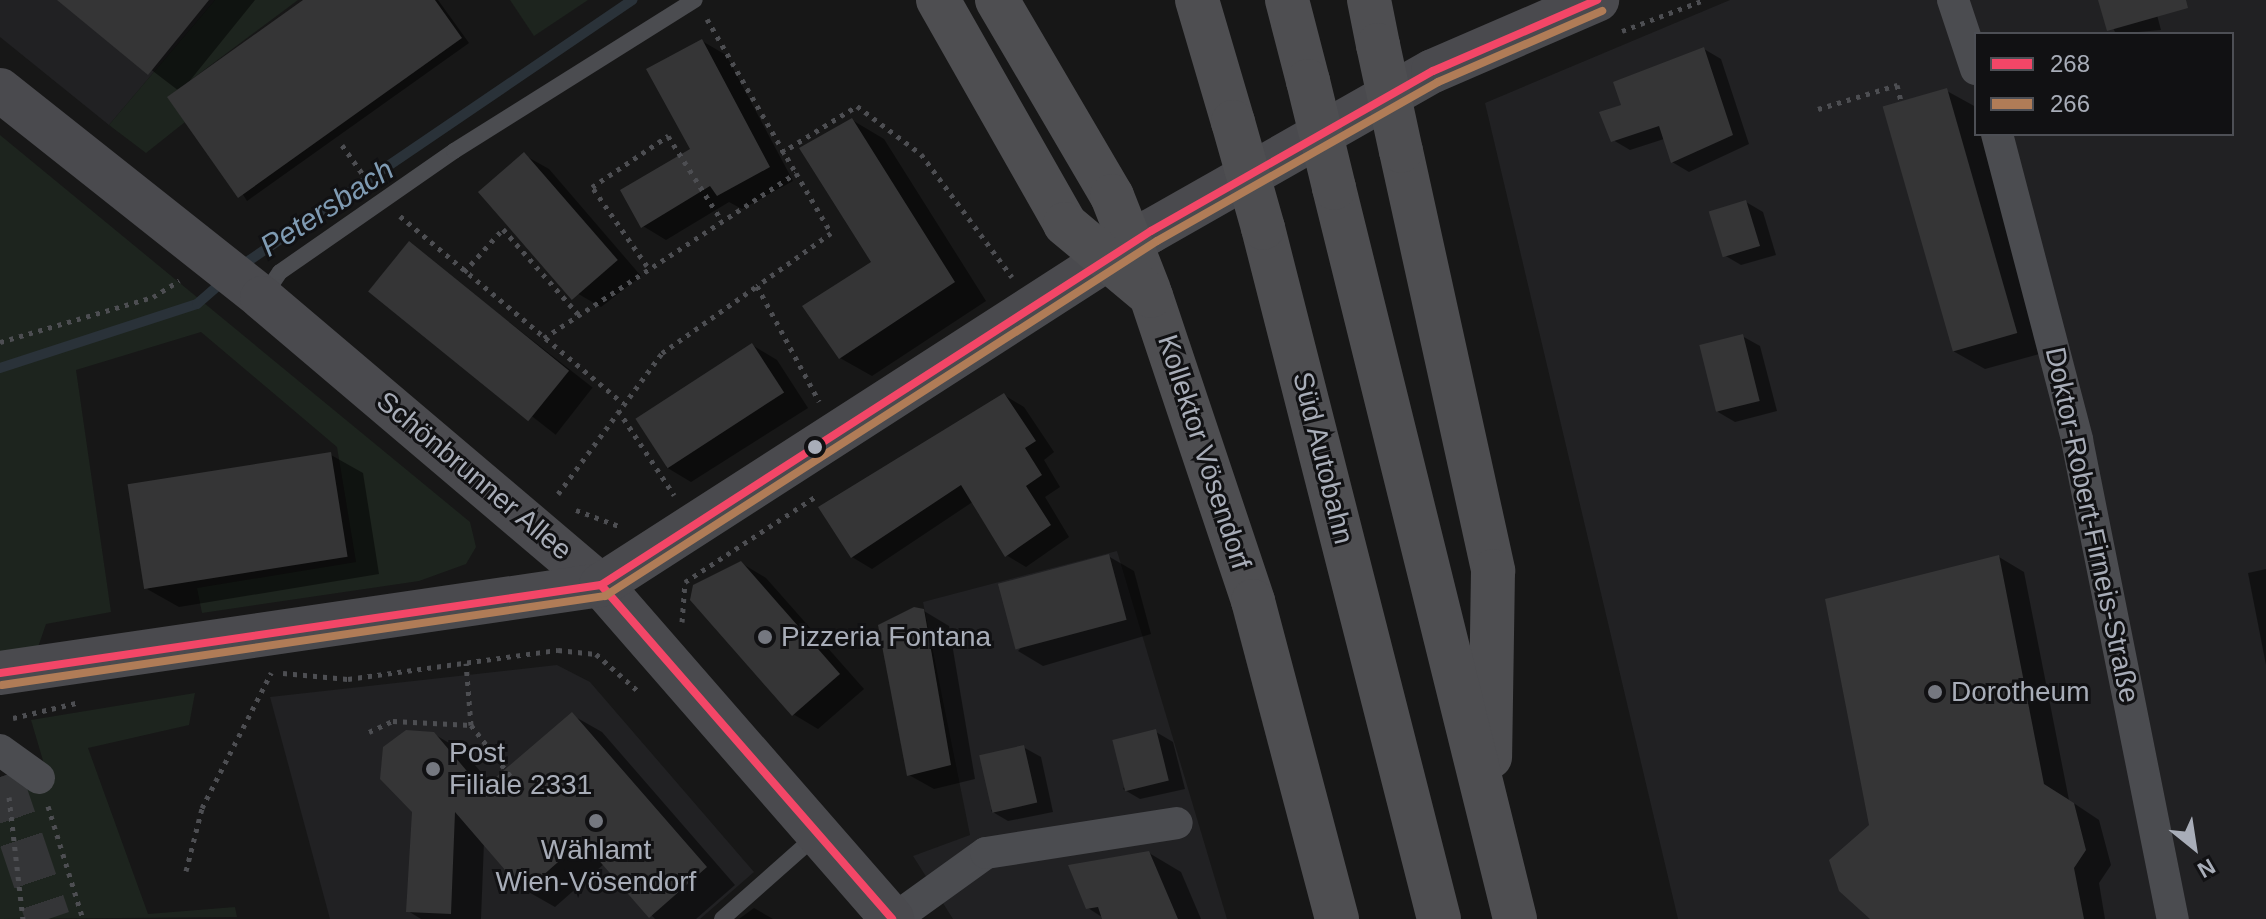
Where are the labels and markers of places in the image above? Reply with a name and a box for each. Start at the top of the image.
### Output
unlabelled marker [807,439,823,455]
place label: Pizzeria Fontana [781,620,991,654]
marker: Pizzeria Fontana [756,628,774,646]
place label: Dorotheum [1951,675,2090,709]
marker: Dorotheum [1926,683,1944,701]
place label: Post Filiale 2331 [449,736,592,802]
marker: Post Filiale 2331 [424,760,442,778]
marker: Wählamt Wien-Vösendorf [587,812,605,830]
place label: Wählamt Wien-Vösendorf [496,833,696,899]

